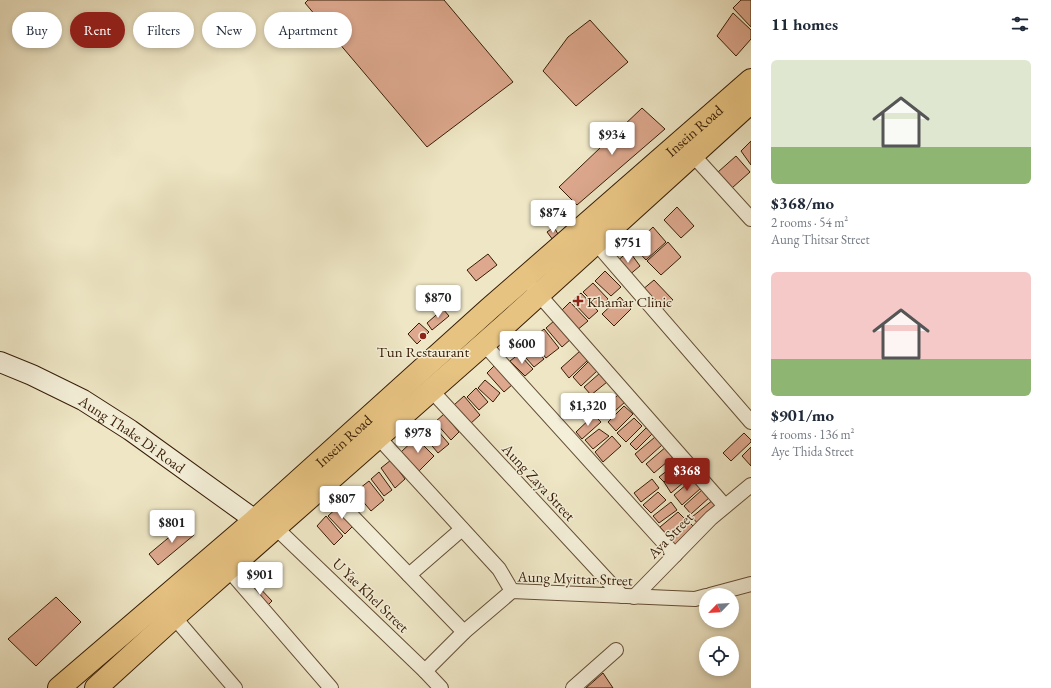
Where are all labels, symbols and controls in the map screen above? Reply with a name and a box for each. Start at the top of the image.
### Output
chip: Buy [12,12,62,48]
chip: Rent [70,12,125,48]
chip: Filters [133,12,194,48]
chip: New [202,12,256,48]
chip: Apartment [264,12,352,48]
text: 11 homes [771,13,838,35]
icon: filters [1009,13,1031,35]
icon: home [865,86,937,158]
street label: Insein Road [661,100,726,160]
pin: $934 [588,122,636,156]
text: $934 [599,126,625,143]
text: $368/mo [771,192,834,214]
pin: $874 [529,200,577,234]
text: $874 [540,204,566,221]
text: 2 rooms · 54 m² [771,214,848,231]
pin: $751 [604,230,652,264]
text: Aung Thitsar Street [771,231,870,248]
text: $751 [615,234,641,251]
pin: $870 [414,285,462,319]
text: $870 [425,289,451,306]
place label: Khamar Clinic [587,292,672,311]
marker: Khamar Clinic [572,295,584,307]
icon: home [865,298,937,370]
marker: Tun Restaurant [418,331,428,341]
pin: $600 [498,331,546,365]
text: $600 [509,335,535,352]
place label: Tun Restaurant [377,342,470,361]
street label: Aung Thake Di Road [75,390,190,477]
pin: $1,320 [555,393,621,427]
text: $1,320 [570,397,606,414]
text: $901/mo [771,404,834,426]
street label: Insein Road [311,410,376,471]
pin: $978 [394,420,442,454]
text: $978 [405,424,431,441]
text: 4 rooms · 136 m² [771,426,855,443]
street label: Aung Zaya Street [498,439,580,525]
text: Aye Thida Street [771,443,854,460]
pin: $368 [663,458,711,492]
text: $368 [674,462,700,479]
pin: $807 [318,486,366,520]
text: $807 [329,490,355,507]
street label: Aya Street [642,507,697,563]
pin: $801 [148,510,196,544]
text: $801 [159,514,185,531]
street label: U Yae Khel Street [329,554,414,637]
pin: $901 [236,562,284,596]
text: $901 [247,566,273,583]
street label: Aung Myittar Street [516,566,633,590]
north arrow [699,588,739,628]
map controls [699,588,739,676]
button: locate [699,636,739,676]

